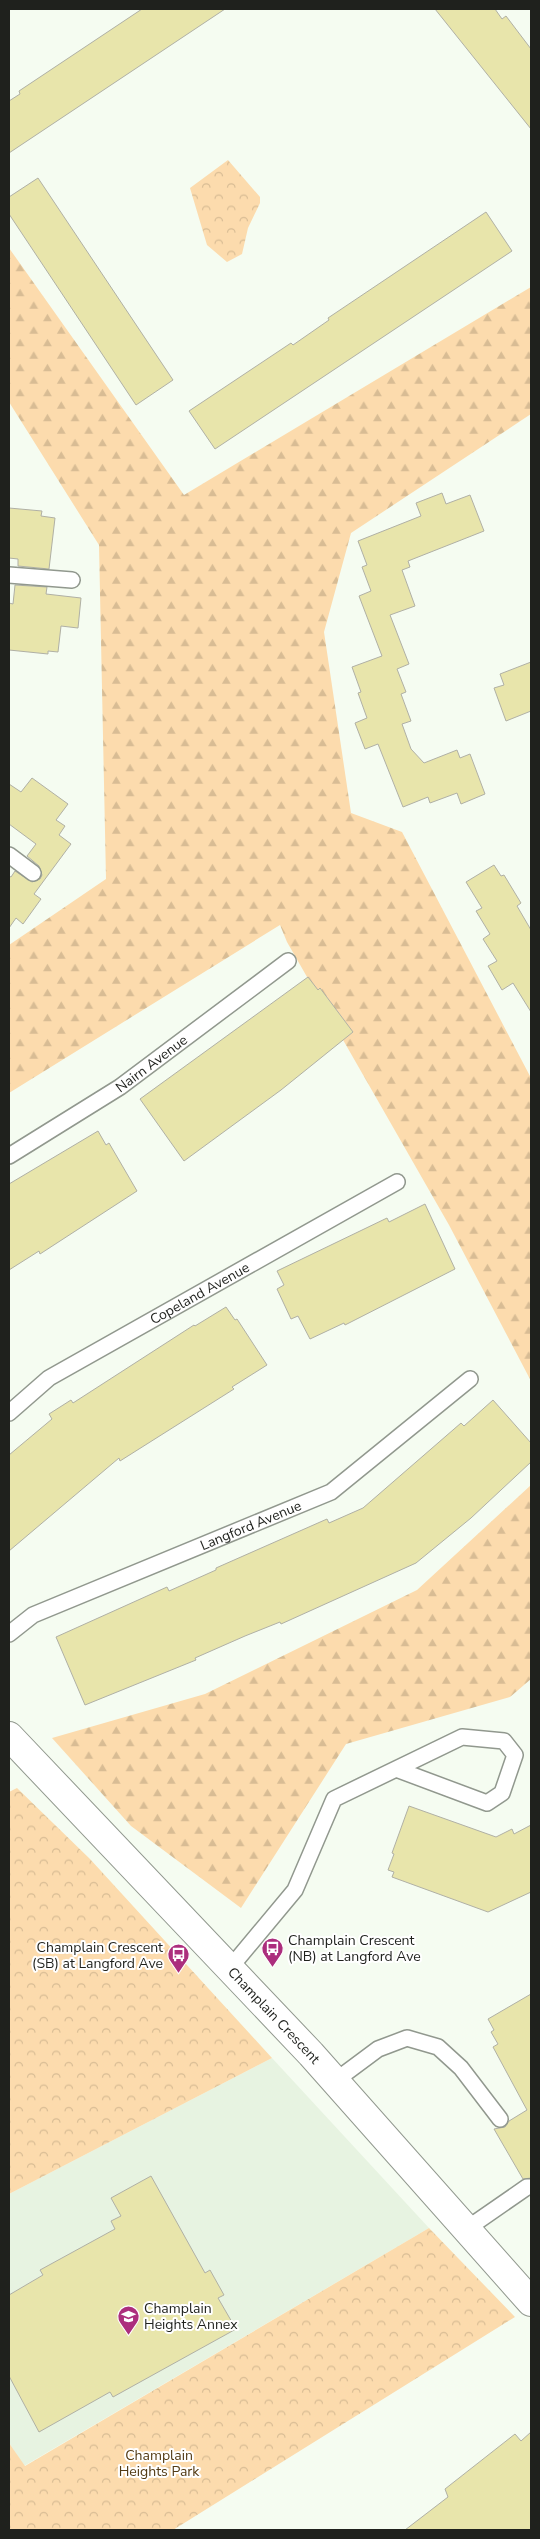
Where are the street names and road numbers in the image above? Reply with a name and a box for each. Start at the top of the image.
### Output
street label: Nairn Avenue [112,1030,191,1097]
street label: Copeland Avenue [146,1258,253,1329]
street label: Langford Avenue [197,1496,304,1555]
street label: Champlain Crescent [224,1963,325,2068]

